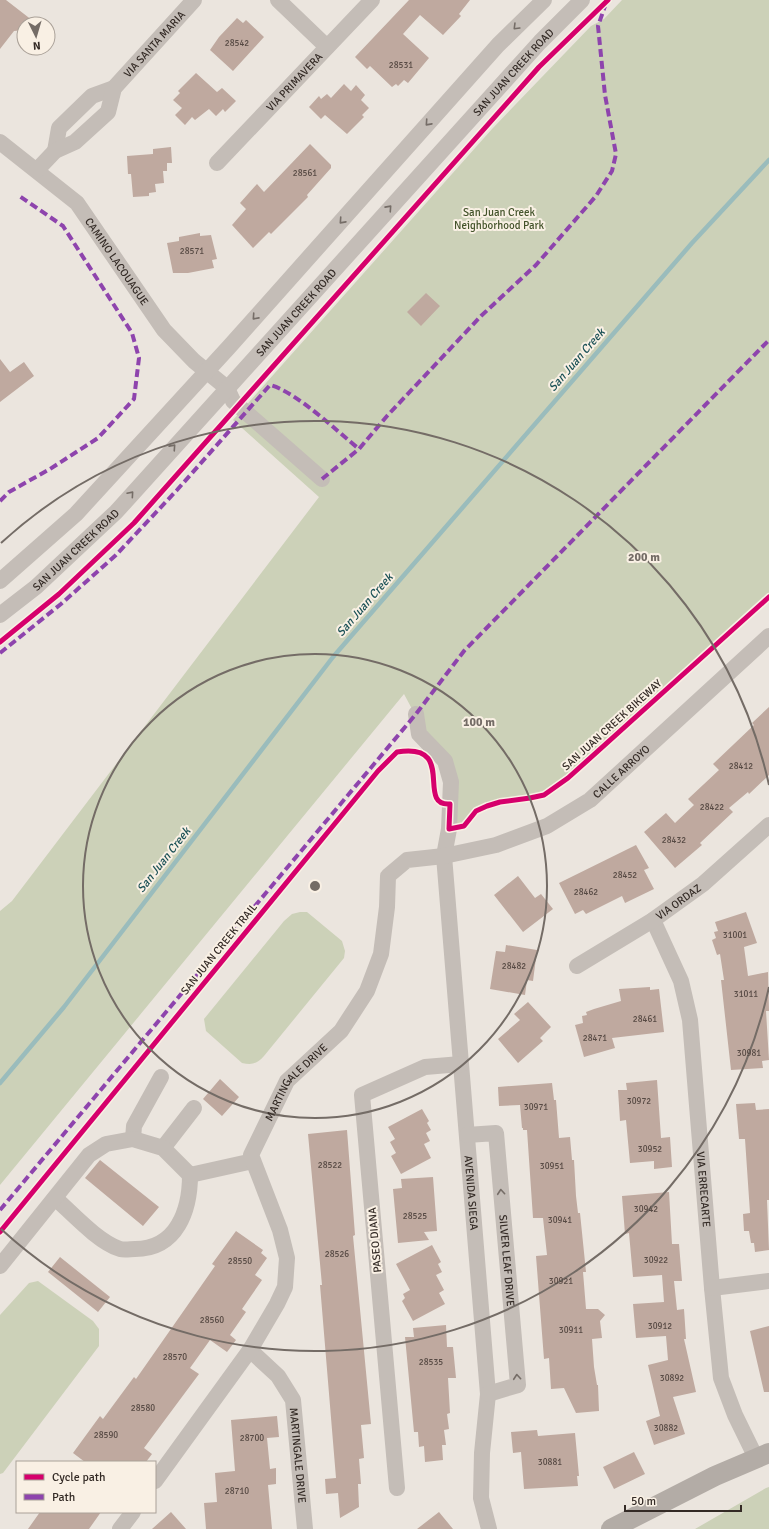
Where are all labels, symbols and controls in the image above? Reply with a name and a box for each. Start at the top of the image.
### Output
street label: VIA SANTA MARIA [121,8,188,80]
north arrow [16,16,56,56]
one-way arrow [513,23,521,30]
street label: SAN JUAN CREEK ROAD [470,26,556,118]
house number: 28542 [225,38,249,49]
text: N [32,39,41,52]
street label: VIA PRIMAVERA [263,50,325,114]
house number: 28531 [389,60,413,71]
one-way arrow [426,119,433,126]
house number: 28561 [293,168,317,179]
one-way arrow [385,205,392,213]
park label: San Juan Creek Neighborhood Park [454,206,545,232]
street label: CAMINO LACOUAGUE [82,215,151,308]
one-way arrow [340,216,347,223]
house number: 28571 [180,246,204,257]
street label: SAN JUAN CREEK ROAD [253,266,339,359]
one-way arrow [253,313,260,320]
water label: San Juan Creek [546,325,609,395]
one-way arrow [168,444,176,452]
one-way arrow [127,491,134,498]
street label: SAN JUAN CREEK ROAD [30,506,122,593]
text: 200 m [628,550,660,565]
water label: San Juan Creek [334,570,397,640]
street label: SAN JUAN CREEK BIKEWAY [560,677,665,773]
text: 100 m [463,715,495,730]
street label: CALLE ARROYO [590,742,652,801]
house number: 28412 [729,761,753,772]
house number: 28422 [700,802,724,813]
water label: San Juan Creek [134,824,195,896]
house number: 28432 [662,835,686,846]
house number: 28452 [613,870,637,881]
centre of rings [308,879,322,893]
street label: VIA ORDAZ [653,881,703,922]
house number: 28462 [574,887,598,898]
street label: SAN JUAN CREEK TRAIL [178,900,260,997]
house number: 31001 [723,930,747,941]
house number: 28482 [502,961,526,972]
house number: 31011 [734,989,758,1000]
house number: 28461 [633,1014,657,1025]
house number: 28471 [583,1033,607,1044]
street label: MARTINGALE DRIVE [262,1041,330,1123]
house number: 30981 [737,1048,761,1059]
house number: 30972 [627,1096,651,1107]
house number: 30971 [524,1102,548,1113]
house number: 30952 [638,1144,662,1155]
street label: VIA ERRECARTE [694,1151,713,1228]
street label: AVENIDA SIEGA [462,1155,481,1231]
house number: 28522 [318,1160,342,1171]
house number: 30951 [540,1161,564,1172]
one-way arrow [497,1189,506,1195]
house number: 30942 [634,1204,658,1215]
street label: PASEO DIANA [366,1207,384,1273]
house number: 28525 [403,1211,427,1222]
street label: SILVER LEAF DRIVE [497,1214,518,1307]
house number: 30941 [548,1215,572,1226]
house number: 28526 [325,1249,349,1260]
house number: 30922 [644,1255,668,1266]
house number: 28550 [228,1256,252,1267]
house number: 30921 [549,1276,573,1287]
house number: 28560 [200,1315,224,1326]
house number: 30912 [648,1321,672,1332]
house number: 30911 [559,1325,583,1336]
house number: 28570 [163,1352,187,1363]
house number: 28535 [419,1357,443,1368]
house number: 30892 [660,1373,684,1384]
one-way arrow [513,1374,522,1380]
house number: 28580 [131,1403,155,1414]
street label: MARTINGALE DRIVE [287,1407,309,1504]
house number: 30882 [654,1423,678,1434]
house number: 28590 [94,1430,118,1441]
house number: 28700 [240,1433,264,1444]
house number: 30881 [538,1457,562,1468]
legend [16,1461,156,1513]
text: Cycle path [52,1470,105,1485]
house number: 28710 [225,1486,249,1497]
scale bar [625,1487,741,1513]
text: Path [52,1490,75,1505]
text: 50 m [631,1494,656,1509]

